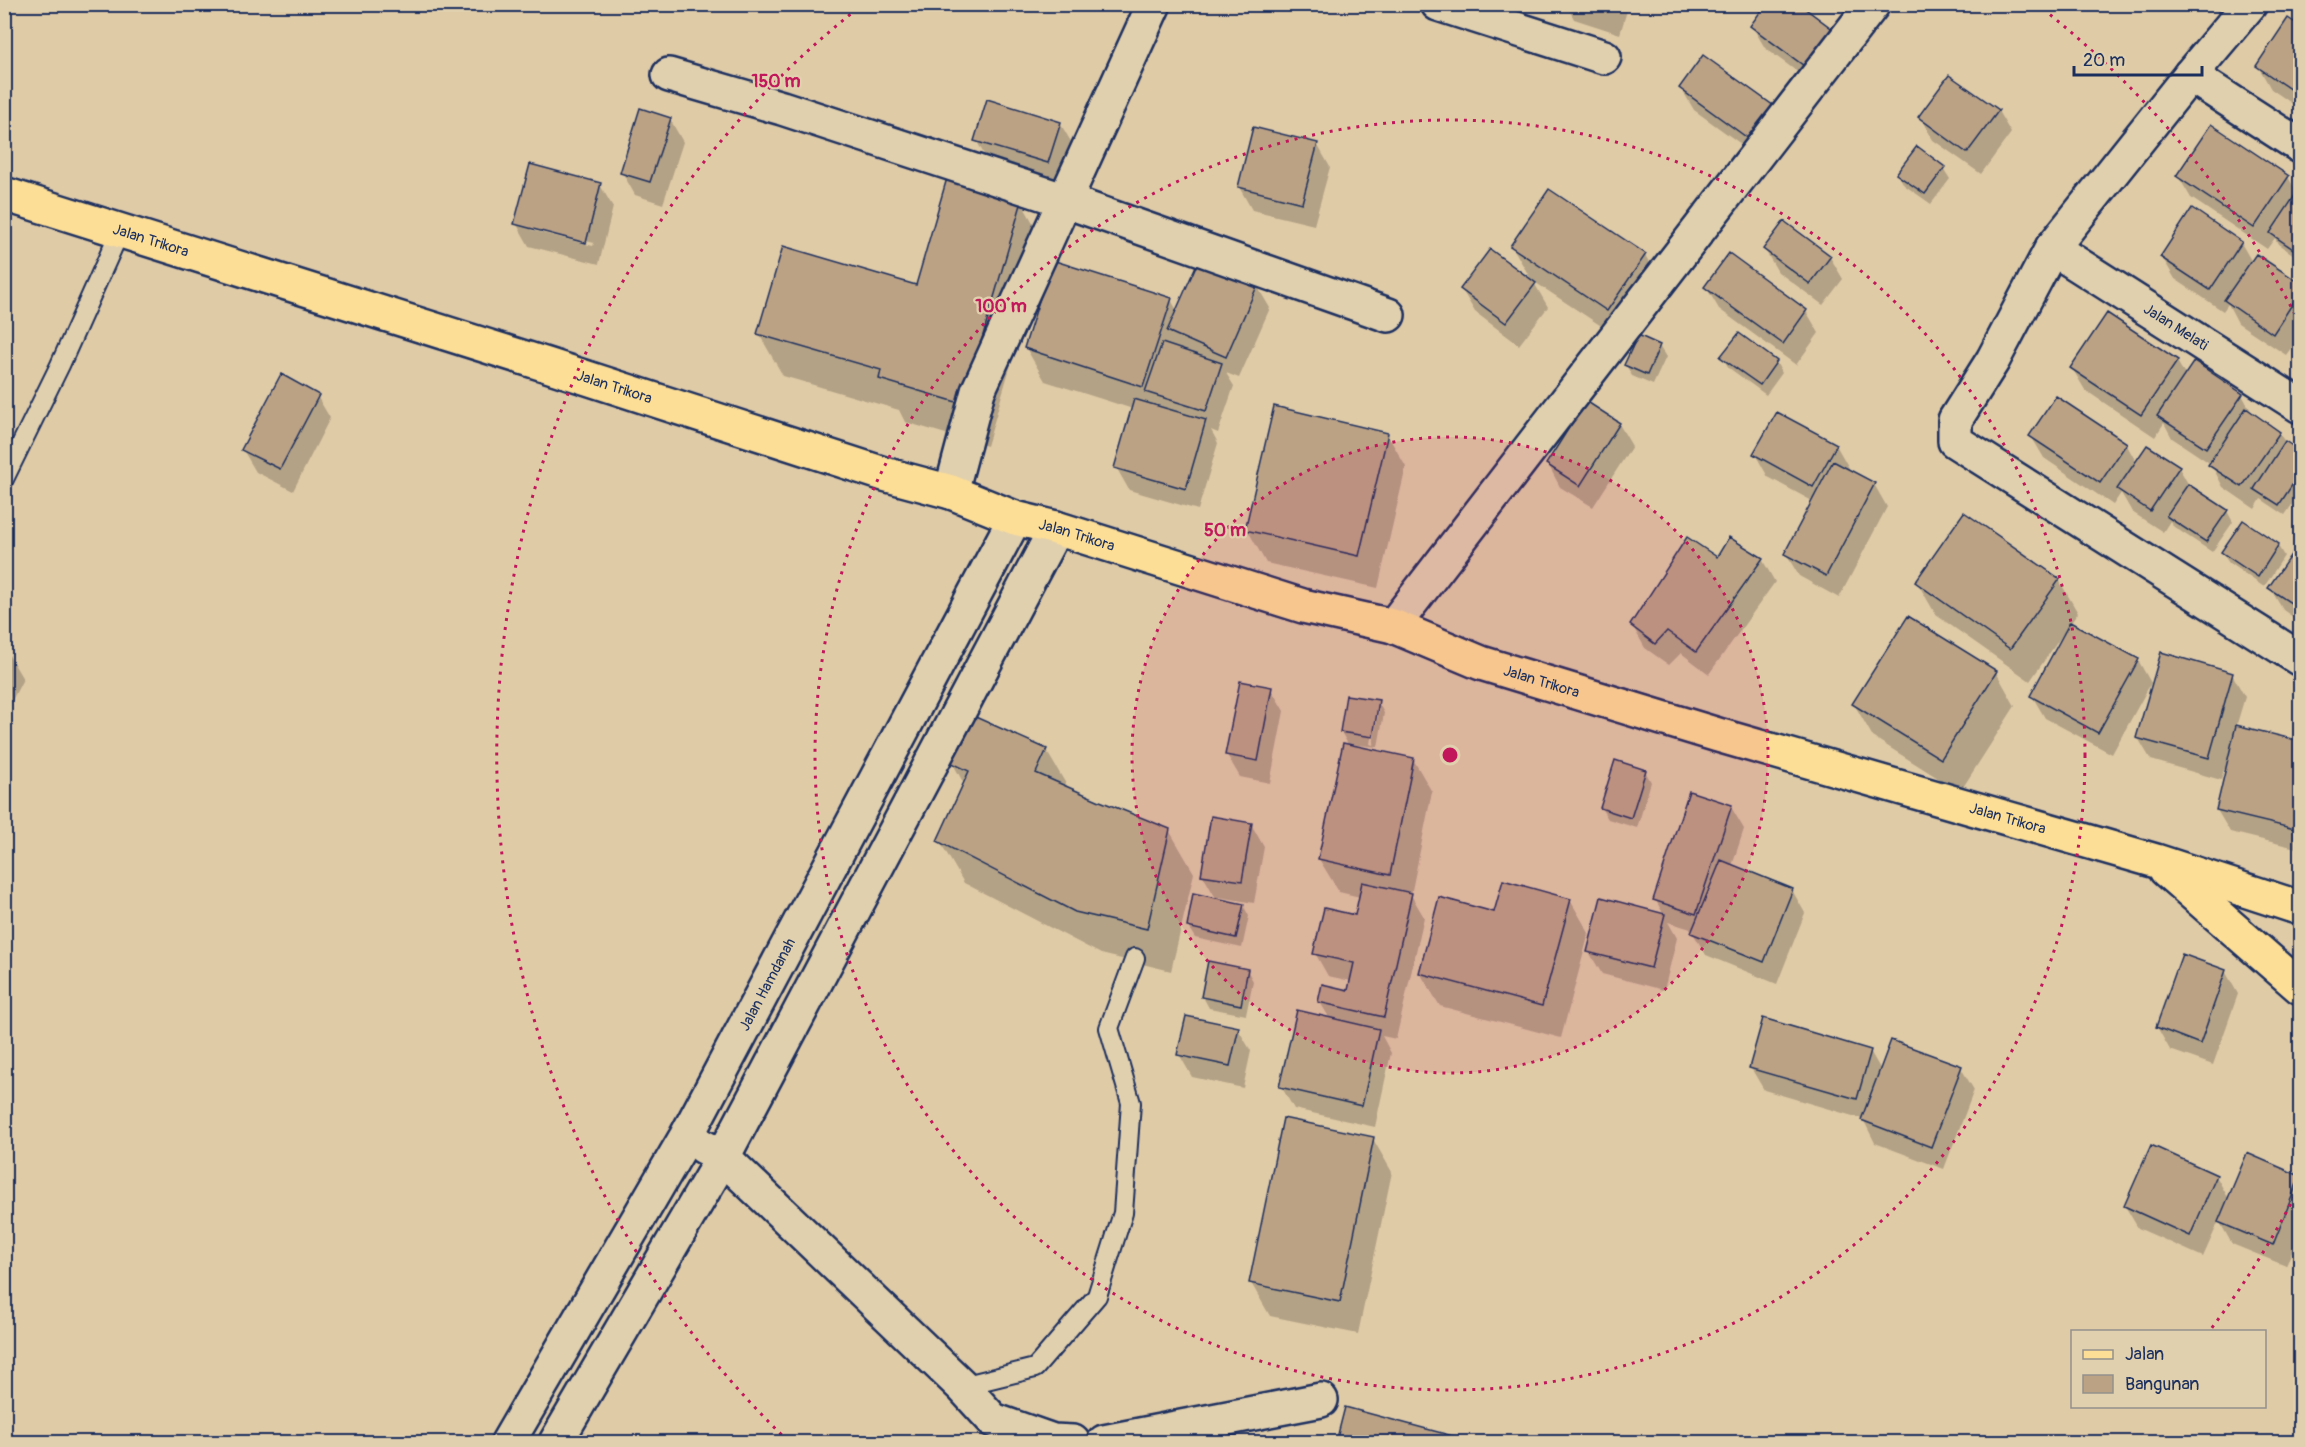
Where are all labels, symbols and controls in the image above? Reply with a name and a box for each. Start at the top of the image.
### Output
scale bar [2074,39,2202,77]
text: 20 m [2083,49,2125,72]
text: 150 m [752,70,801,93]
street label: Jalan Trikora [111,219,191,261]
text: 100 m [975,295,1027,318]
street label: Jalan Melati [2140,299,2212,355]
street label: Jalan Trikora [574,366,655,408]
street label: Jalan Trikora [1037,515,1117,555]
text: 50 m [1204,519,1246,542]
street label: Jalan Trikora [1501,661,1582,702]
centre of rings [1440,745,1460,765]
street label: Jalan Trikora [1967,798,2048,838]
street label: Jalan Hamdanah [735,935,800,1034]
legend [2071,1330,2266,1408]
text: Jalan [2125,1343,2164,1366]
text: Bangunan [2125,1373,2200,1396]

